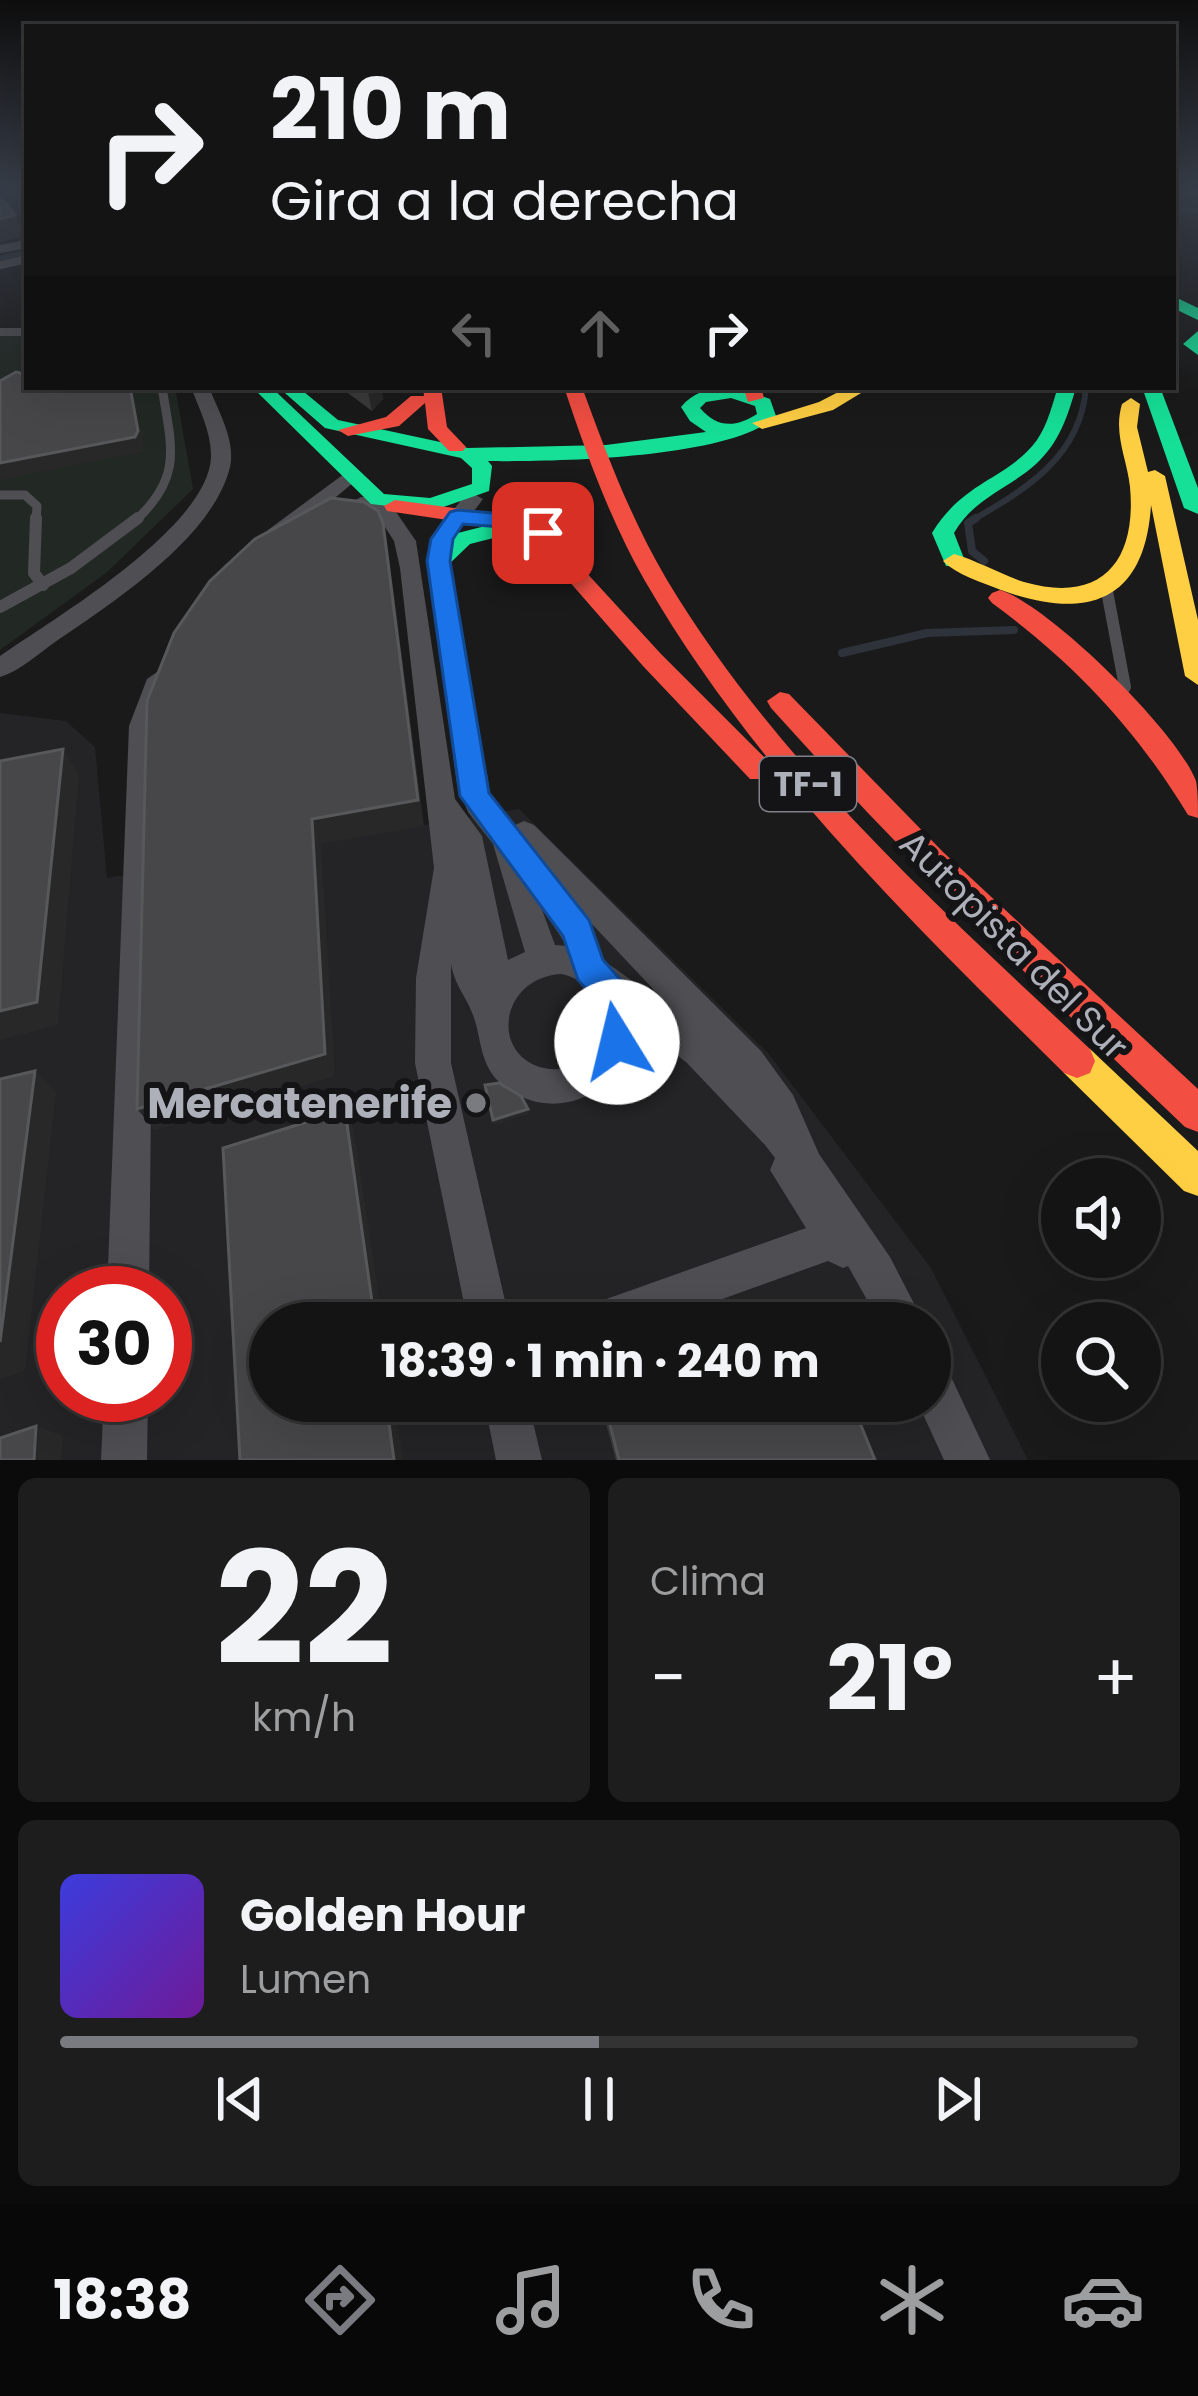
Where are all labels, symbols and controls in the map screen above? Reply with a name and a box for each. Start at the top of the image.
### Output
text: 210 m [270,51,511,168]
icon: right [72,72,228,228]
text: Gira a la derecha [270,163,739,239]
icon: left [441,300,507,366]
icon: ahead [567,300,633,366]
icon: right [693,300,759,366]
pin [492,482,594,584]
icon: arrive [510,500,576,566]
road number: TF-1 [760,757,856,811]
street label: Autopista del Sur [888,819,1140,1071]
position arrow [554,979,680,1105]
place label: Mercatenerife [147,1074,452,1133]
marker: Mercatenerife [463,1090,489,1116]
map controls [1041,1158,1161,1422]
button: sound [1041,1158,1161,1278]
speed limit sign: 30 [36,1266,192,1422]
button: search [1041,1302,1161,1422]
text: 18:39 · 1 min · 240 m [380,1330,820,1393]
text: 22 [215,1500,393,1719]
text: Clima [650,1554,766,1609]
text: 21° [826,1615,953,1742]
text: − [650,1632,686,1724]
text: + [1093,1632,1138,1724]
text: km/h [252,1690,356,1745]
text: Golden Hour [240,1884,526,1947]
text: Lumen [240,1952,371,2007]
icon: previous [207,2066,273,2132]
icon: pause [566,2066,632,2132]
icon: next [925,2066,991,2132]
icon: directions [298,2258,382,2342]
icon: music [489,2258,573,2342]
icon: phone [679,2258,763,2342]
icon: climate [870,2258,954,2342]
icon: car [1061,2258,1145,2342]
text: 18:38 [53,2262,192,2338]

